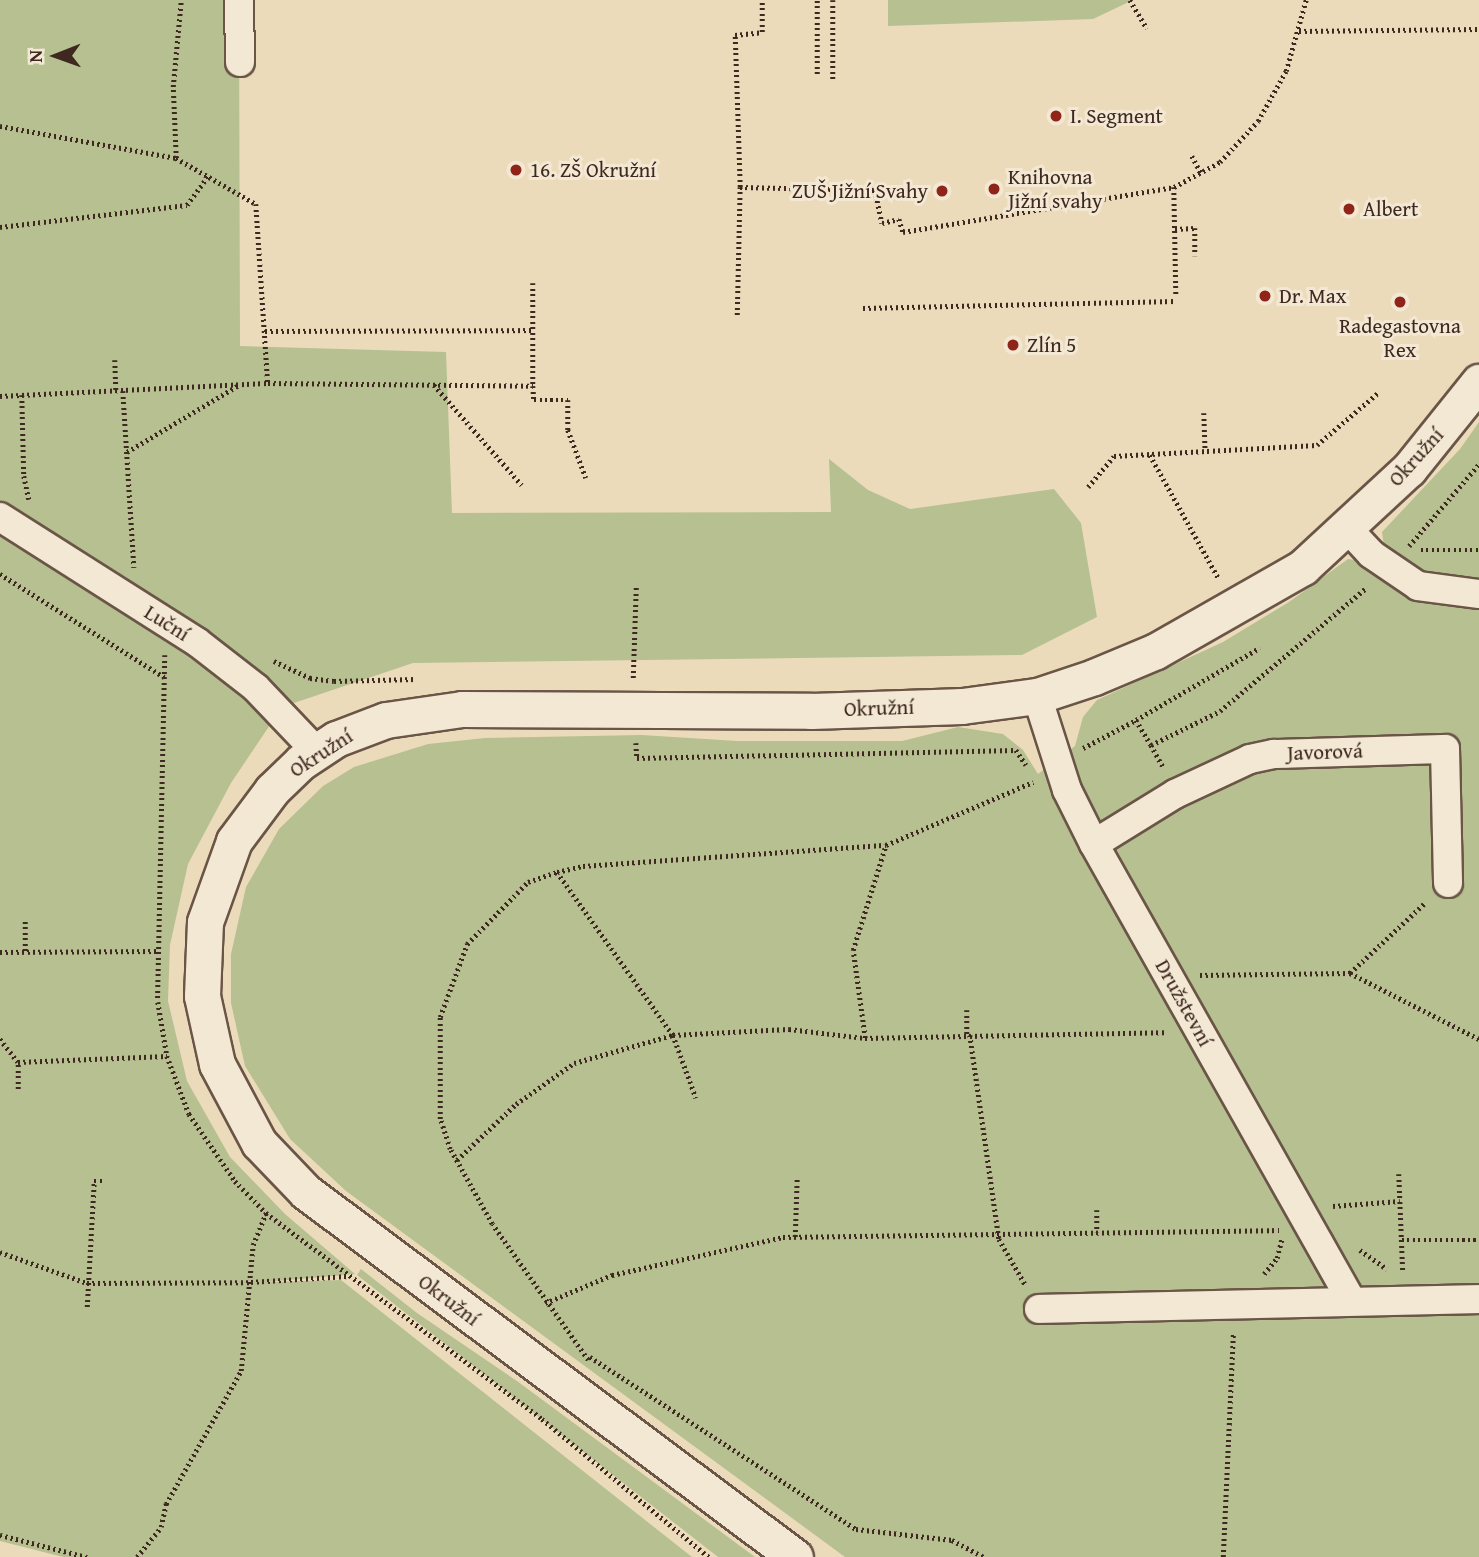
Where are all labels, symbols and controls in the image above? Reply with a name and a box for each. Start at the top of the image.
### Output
north arrow [21,21,91,91]
text: N [21,50,49,63]
place label: I. Segment [1070,103,1163,129]
marker: I. Segment [1048,108,1064,124]
place label: 16. ZŠ Okružní [530,157,656,183]
marker: 16. ZŠ Okružní [508,162,524,178]
place label: Knihovna Jižní svahy [1008,164,1103,214]
place label: ZUŠ Jižní Svahy [792,178,928,204]
marker: Knihovna Jižní svahy [986,181,1002,197]
marker: ZUŠ Jižní Svahy [934,183,950,199]
place label: Albert [1363,196,1418,222]
marker: Albert [1341,201,1357,217]
place label: Dr. Max [1279,283,1346,309]
marker: Dr. Max [1257,288,1273,304]
marker: Radegastovna Rex [1392,294,1408,310]
place label: Radegastovna Rex [1339,313,1461,363]
place label: Zlín 5 [1027,332,1076,358]
marker: Zlín 5 [1005,337,1021,353]
street label: Okružní [1383,422,1449,492]
street label: Luční [140,599,194,647]
street label: Okružní [843,694,915,722]
street label: Okružní [285,723,357,783]
street label: Javorová [1287,738,1363,766]
street label: Družstevní [1150,955,1218,1051]
street label: Okružní [413,1269,485,1331]

